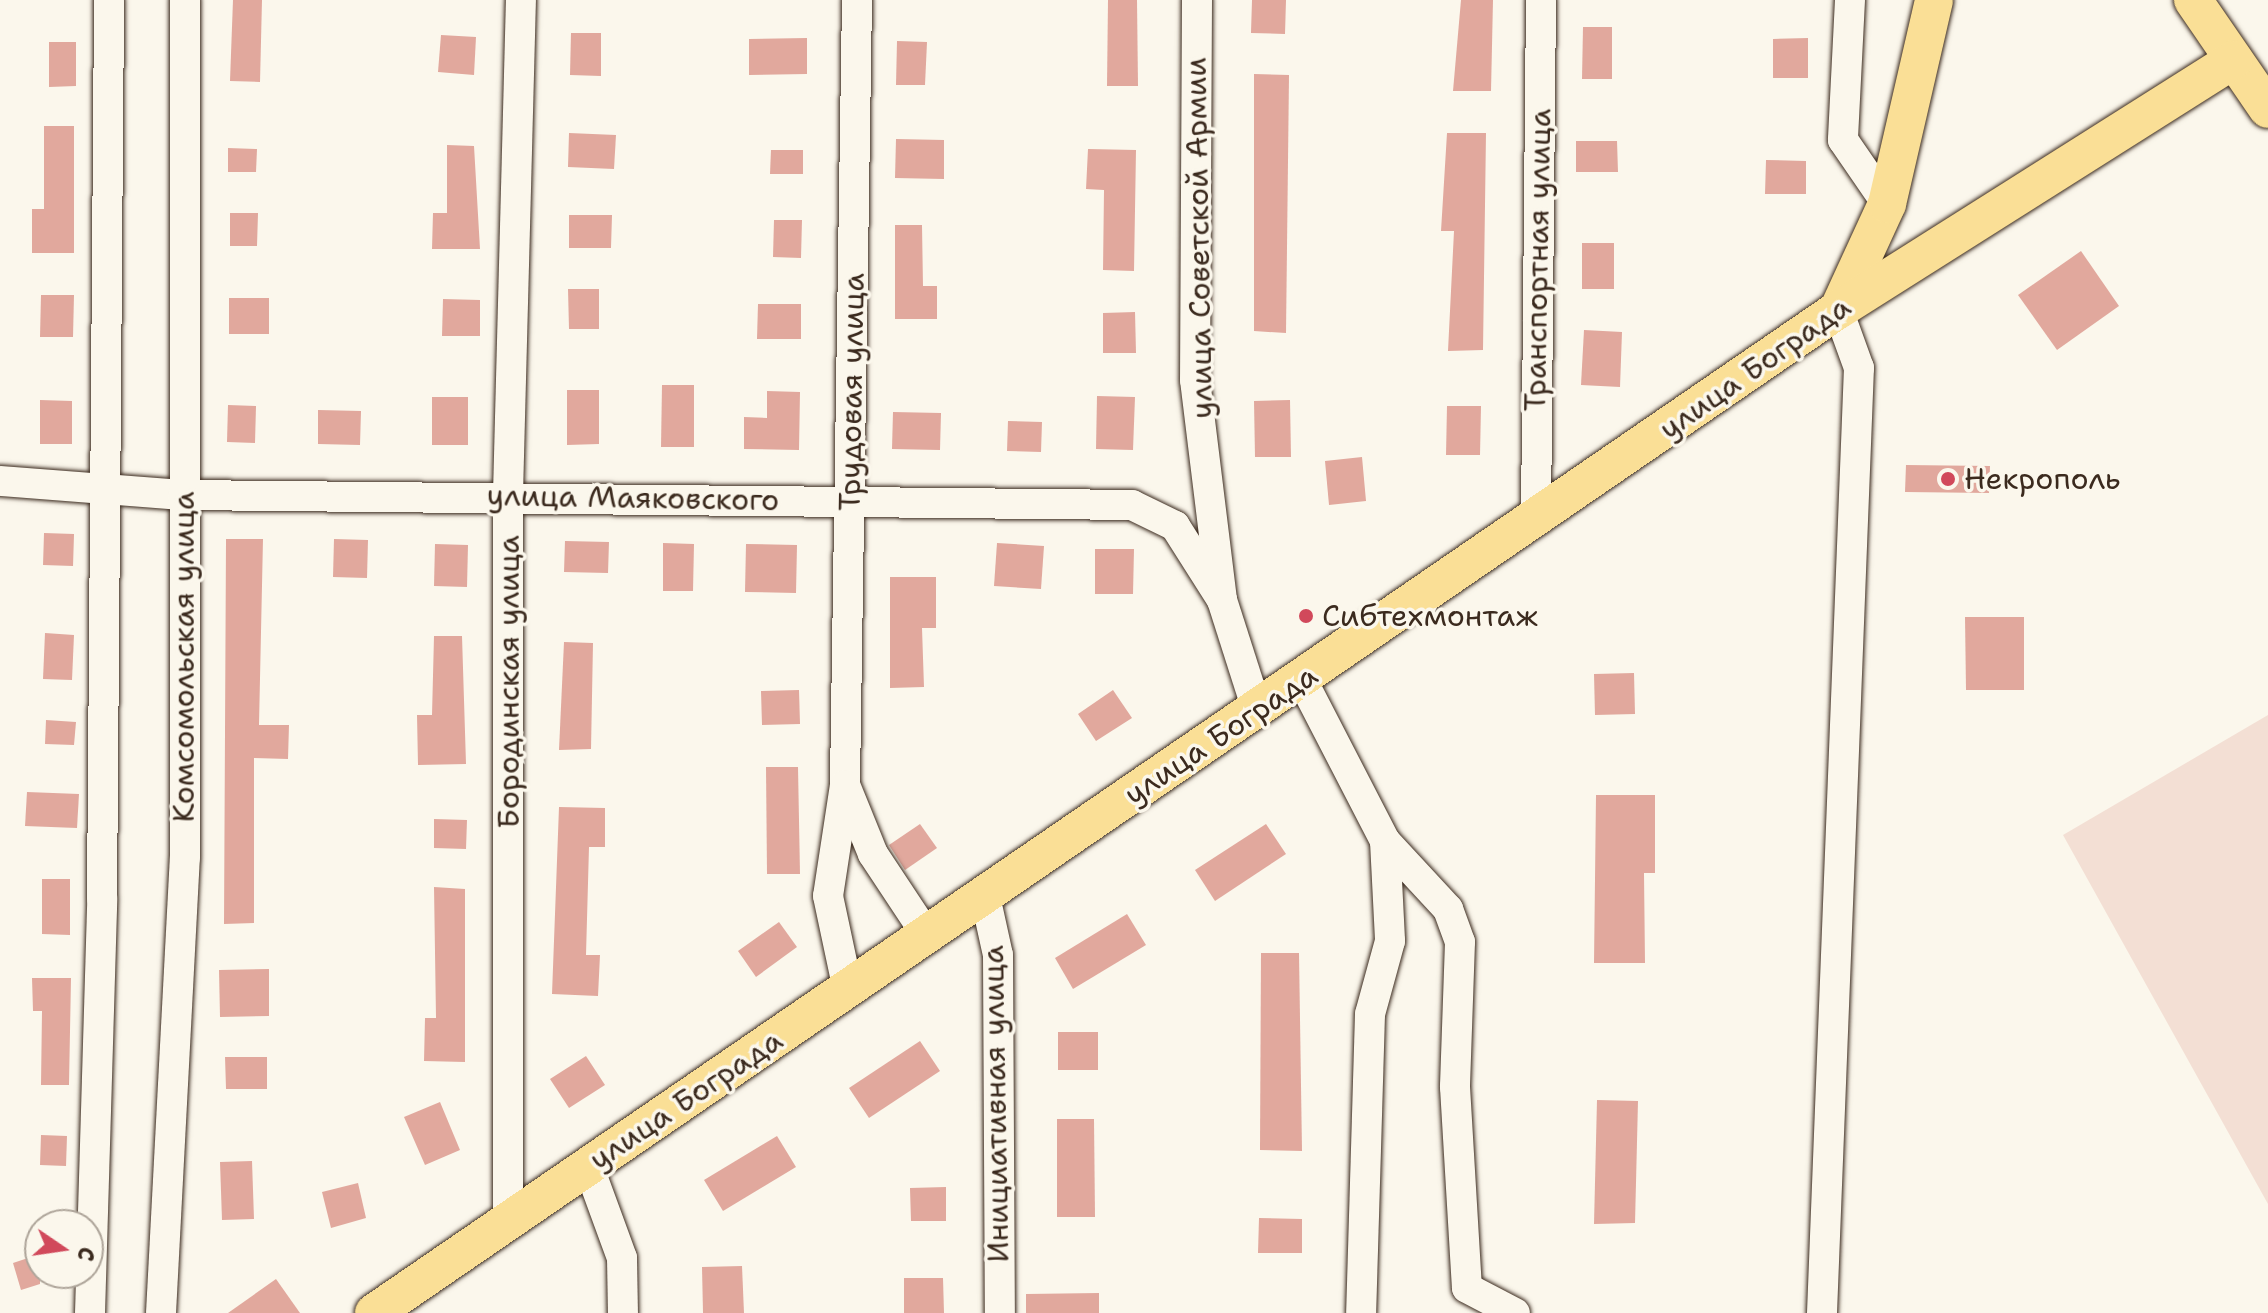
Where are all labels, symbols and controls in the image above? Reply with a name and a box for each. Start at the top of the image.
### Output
street label: улица Советской Армии [1178,57,1220,419]
street label: Транспортная улица [1517,108,1559,412]
street label: Трудовая улица [832,273,872,511]
street label: улица Бограда [1653,289,1857,447]
place label: Некрополь [1964,461,2120,497]
marker: Некрополь [1939,470,1957,488]
street label: улица Маяковского [486,477,780,519]
street label: Комсомольская улица [166,492,202,822]
street label: Бородинская улица [491,535,527,829]
place label: Сибтехмонтаж [1322,598,1538,634]
marker: Сибтехмонтаж [1297,607,1315,625]
street label: улица Бограда [1118,657,1324,813]
street label: Инициативная улица [975,945,1017,1263]
street label: улица Бограда [583,1022,789,1178]
north arrow [24,1209,104,1289]
text: С [70,1244,102,1264]

